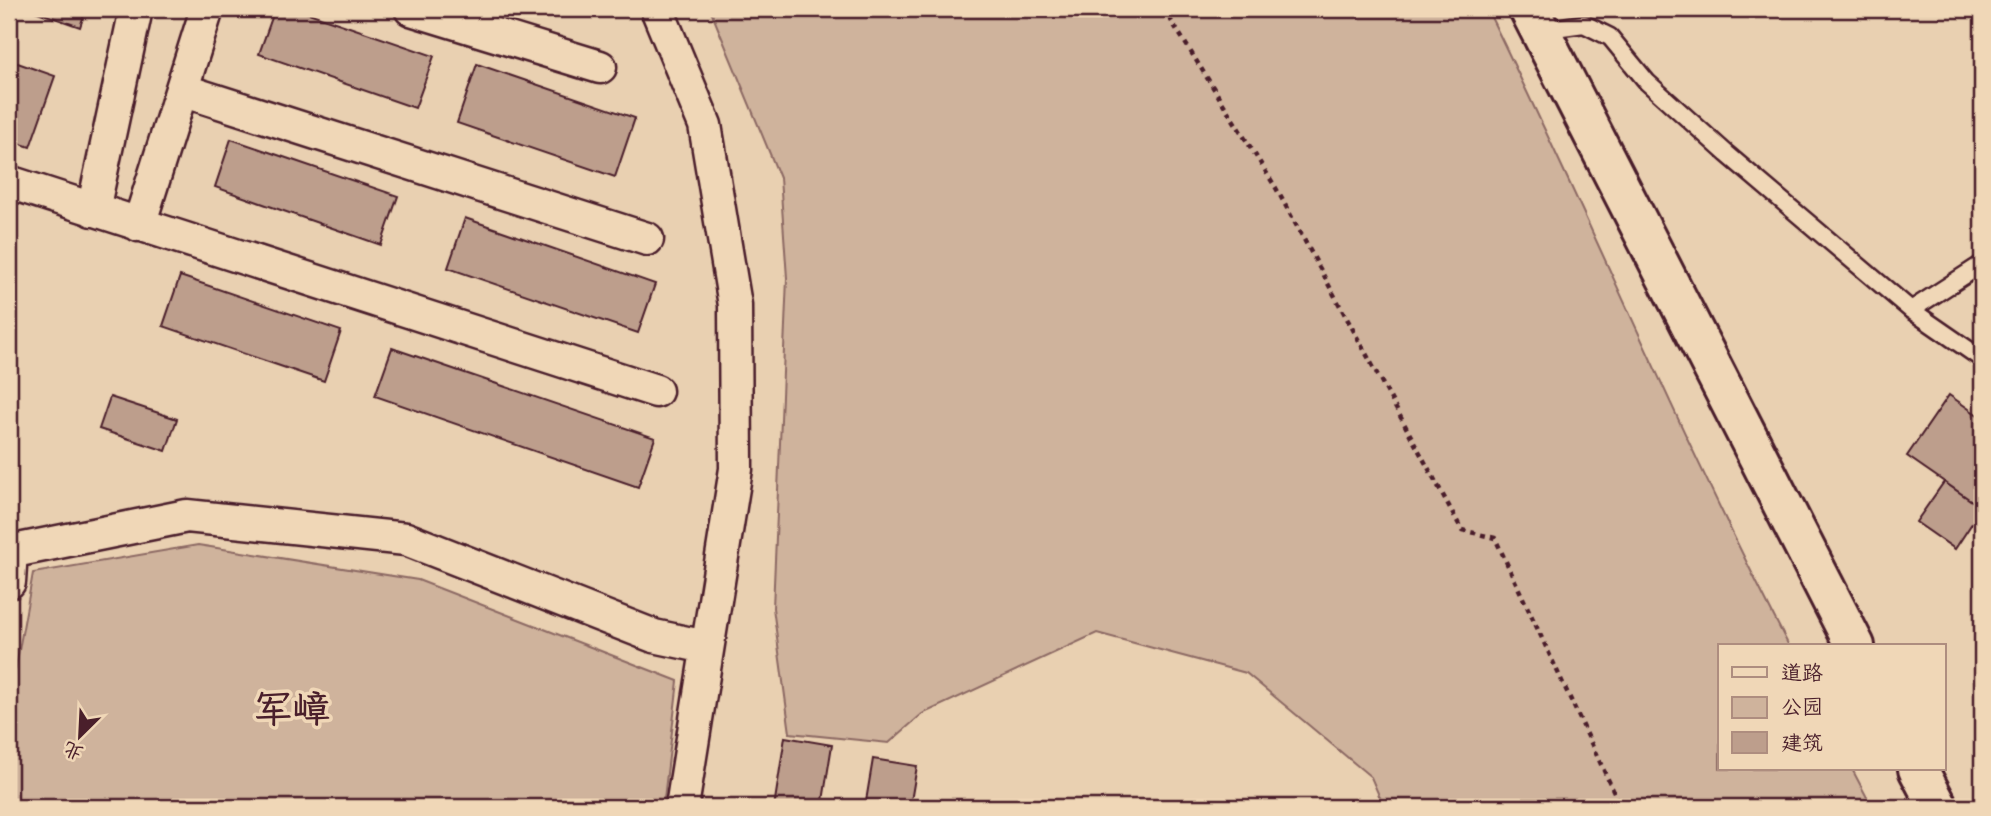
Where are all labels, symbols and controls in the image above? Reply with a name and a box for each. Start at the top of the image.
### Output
legend [1718,644,1946,770]
text: 道路 [1781,660,1823,690]
district label: 军嶂 [254,685,330,741]
text: 公园 [1781,694,1823,724]
north arrow [46,700,116,770]
text: 建筑 [1781,730,1823,760]
text: 北 [60,733,88,765]

